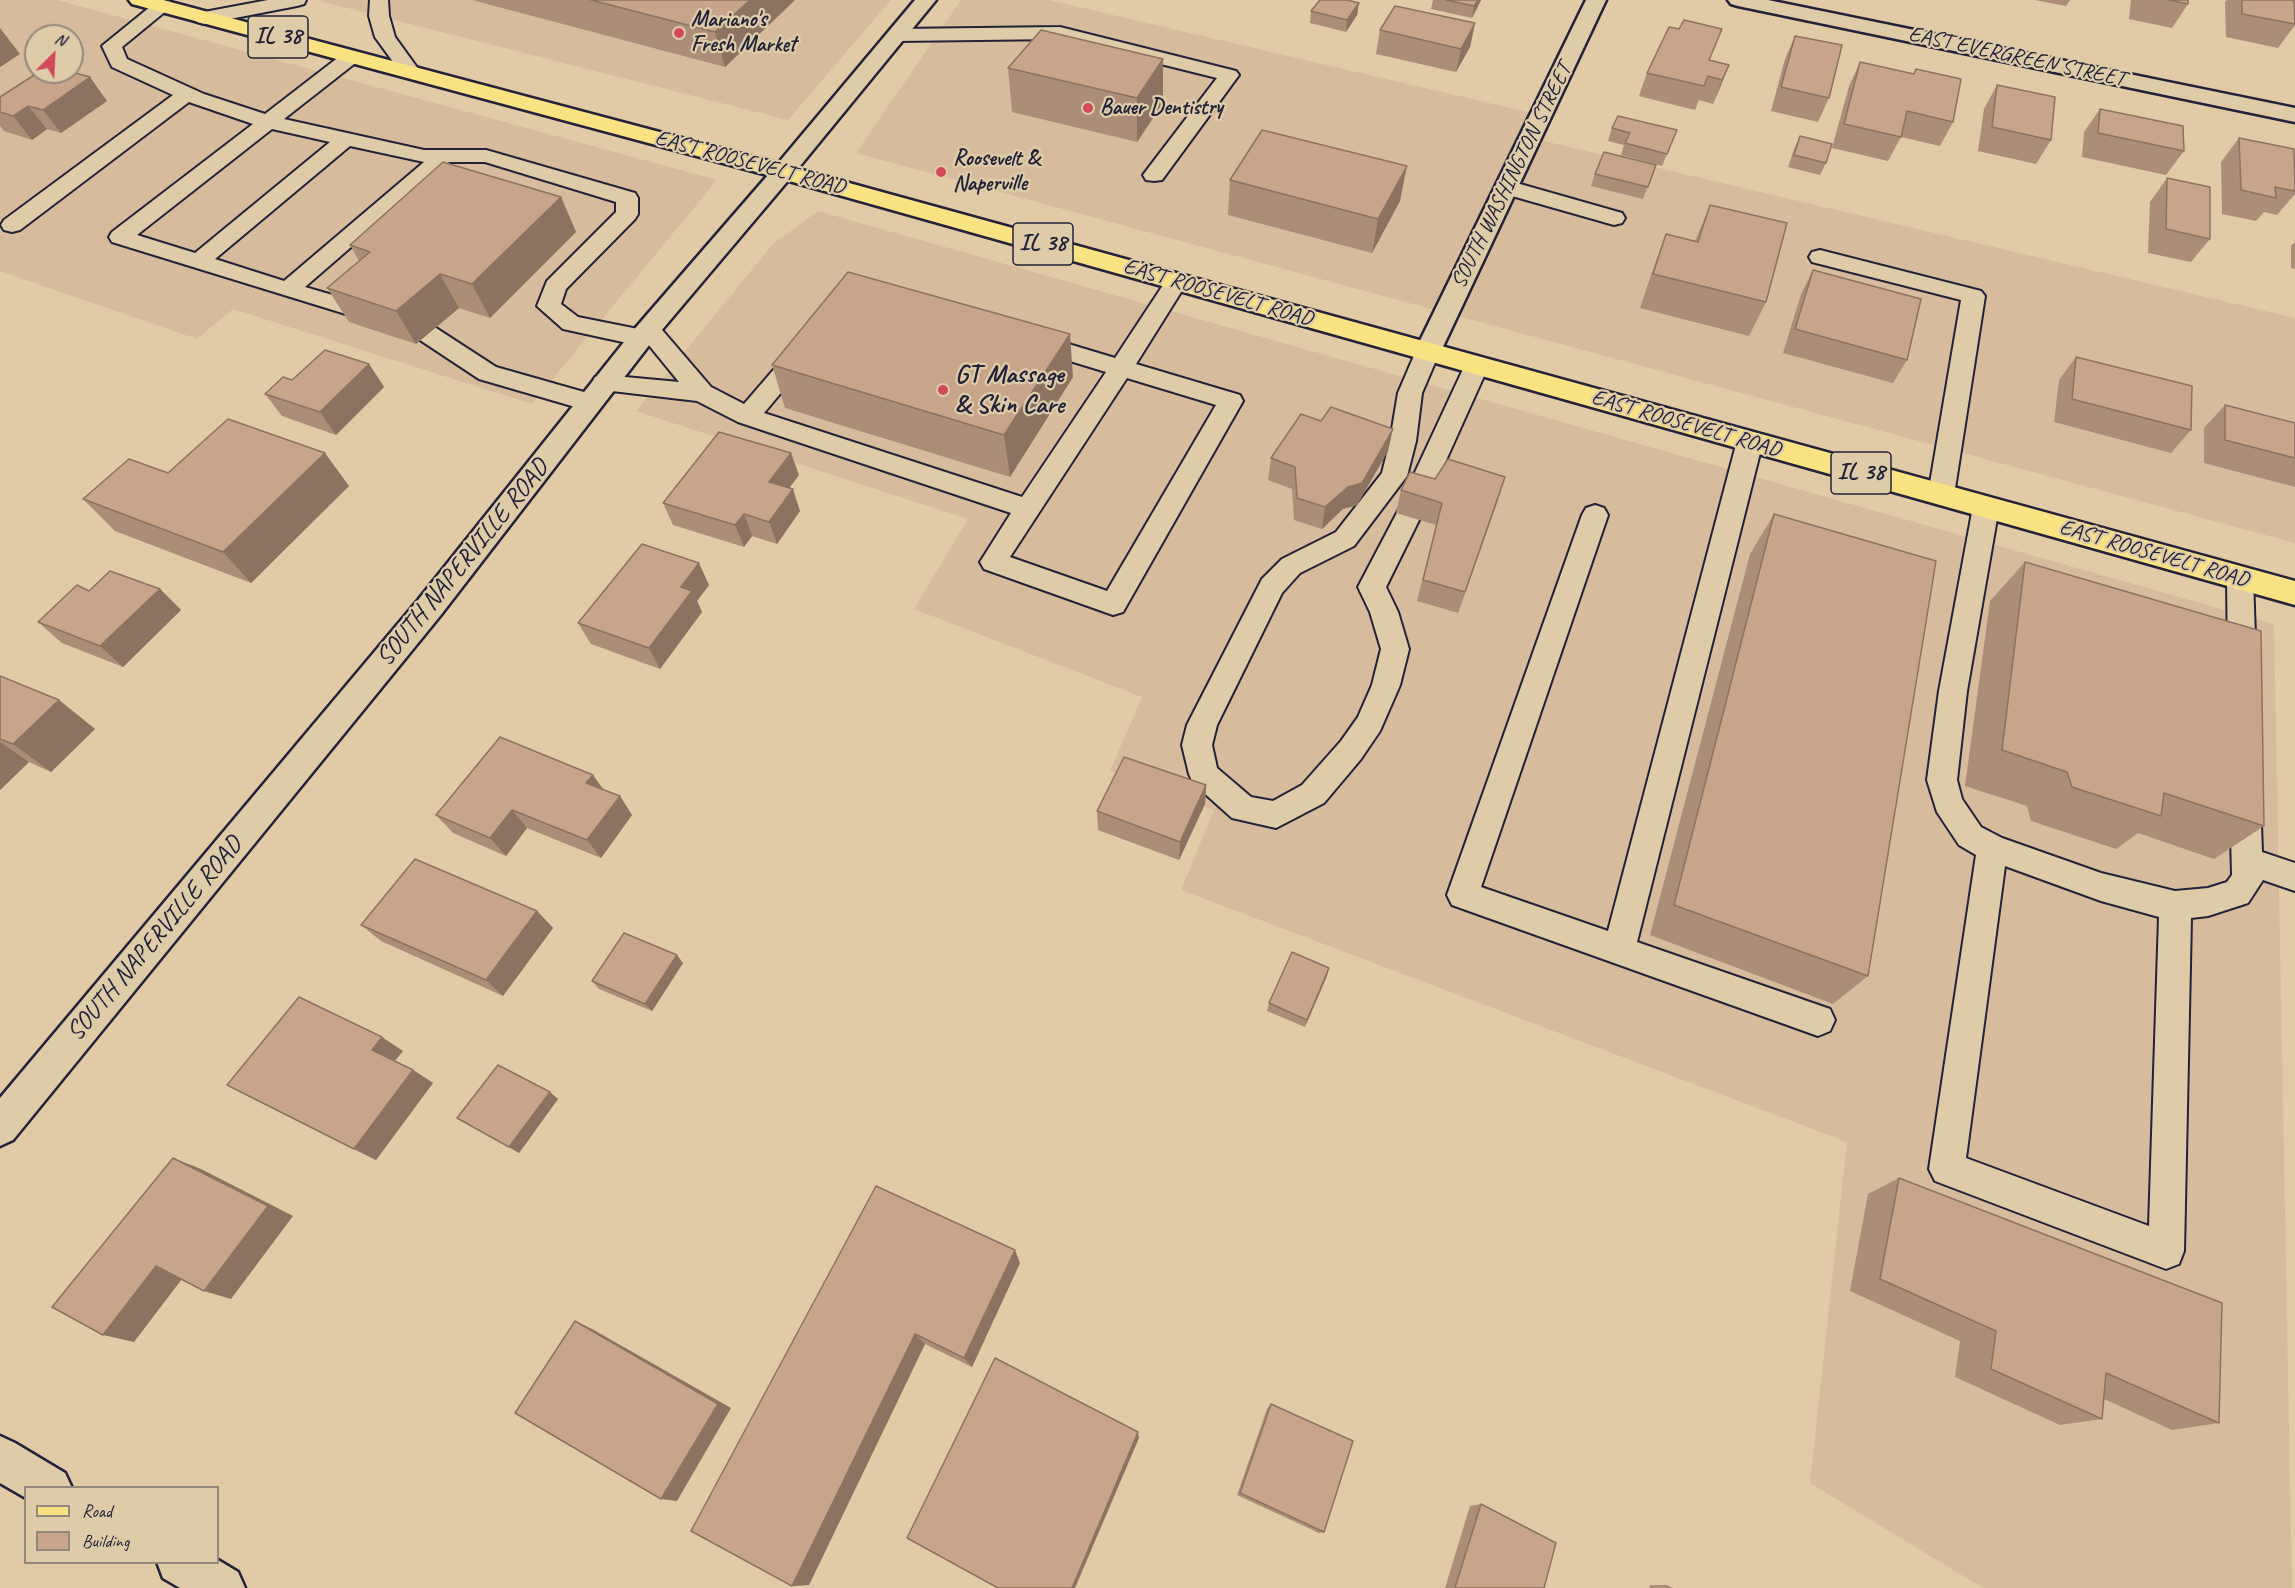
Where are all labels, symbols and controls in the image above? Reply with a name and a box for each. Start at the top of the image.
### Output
place label: Mariano's Fresh Market [691,7,796,58]
road number: IL 38 [248,16,308,58]
street label: EAST EVERGREEN STREET [1906,21,2128,93]
north arrow [24,24,84,84]
marker: Mariano's Fresh Market [672,26,686,40]
text: N [52,28,69,51]
street label: SOUTH WASHINGTON STREET [1446,59,1578,293]
place label: Bauer Dentistry [1100,95,1223,121]
marker: Bauer Dentistry [1081,101,1095,115]
street label: EAST ROOSEVELT ROAD [652,125,848,201]
place label: Roosevelt & Naperville [953,146,1039,198]
marker: Roosevelt & Naperville [934,165,948,179]
road number: IL 38 [1013,223,1073,265]
street label: EAST ROOSEVELT ROAD [1120,253,1316,333]
place label: GT Massage & Skin Care [955,359,1064,420]
marker: GT Massage & Skin Care [936,383,950,397]
street label: EAST ROOSEVELT ROAD [1588,384,1784,464]
road number: IL 38 [1831,452,1891,494]
street label: SOUTH NAPERVILLE ROAD [370,453,556,673]
street label: EAST ROOSEVELT ROAD [2056,514,2252,594]
street label: SOUTH NAPERVILLE ROAD [60,830,250,1048]
legend [24,1486,219,1564]
text: Road [82,1500,112,1522]
text: Building [82,1530,129,1552]

